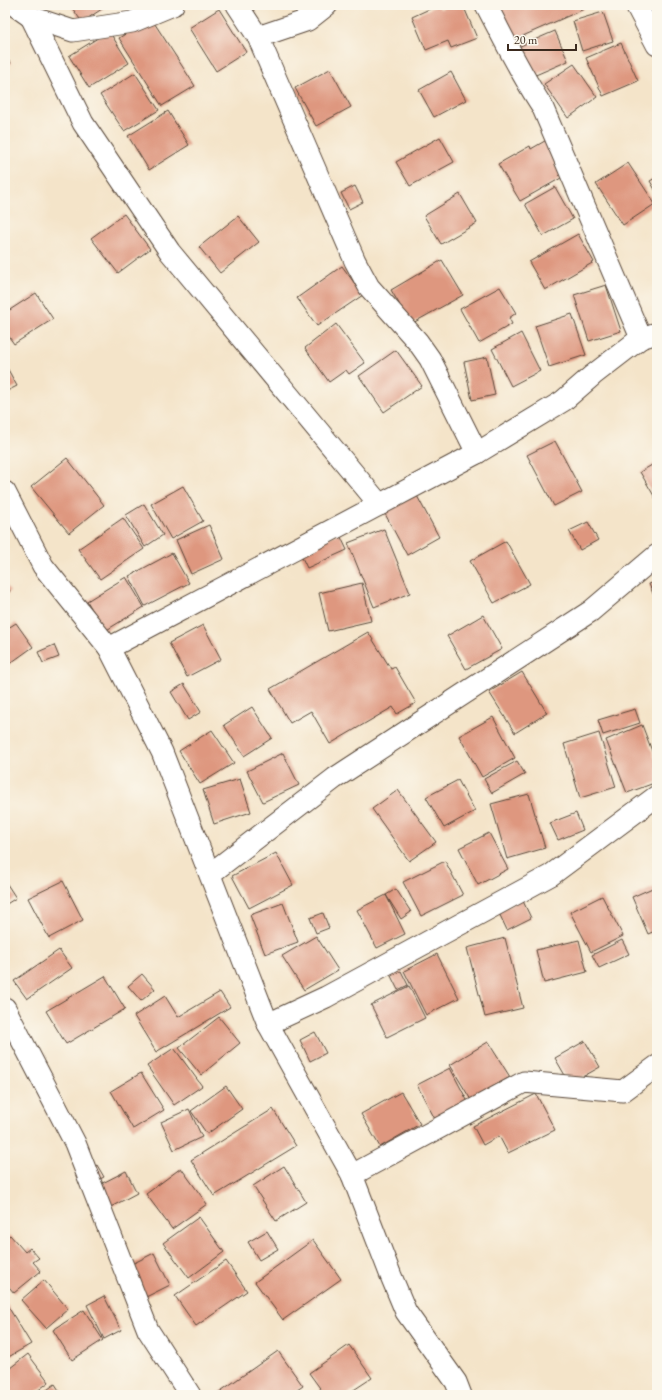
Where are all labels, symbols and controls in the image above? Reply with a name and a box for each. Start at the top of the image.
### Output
scale bar [508,26,576,52]
text: 20 m [514,32,538,48]

